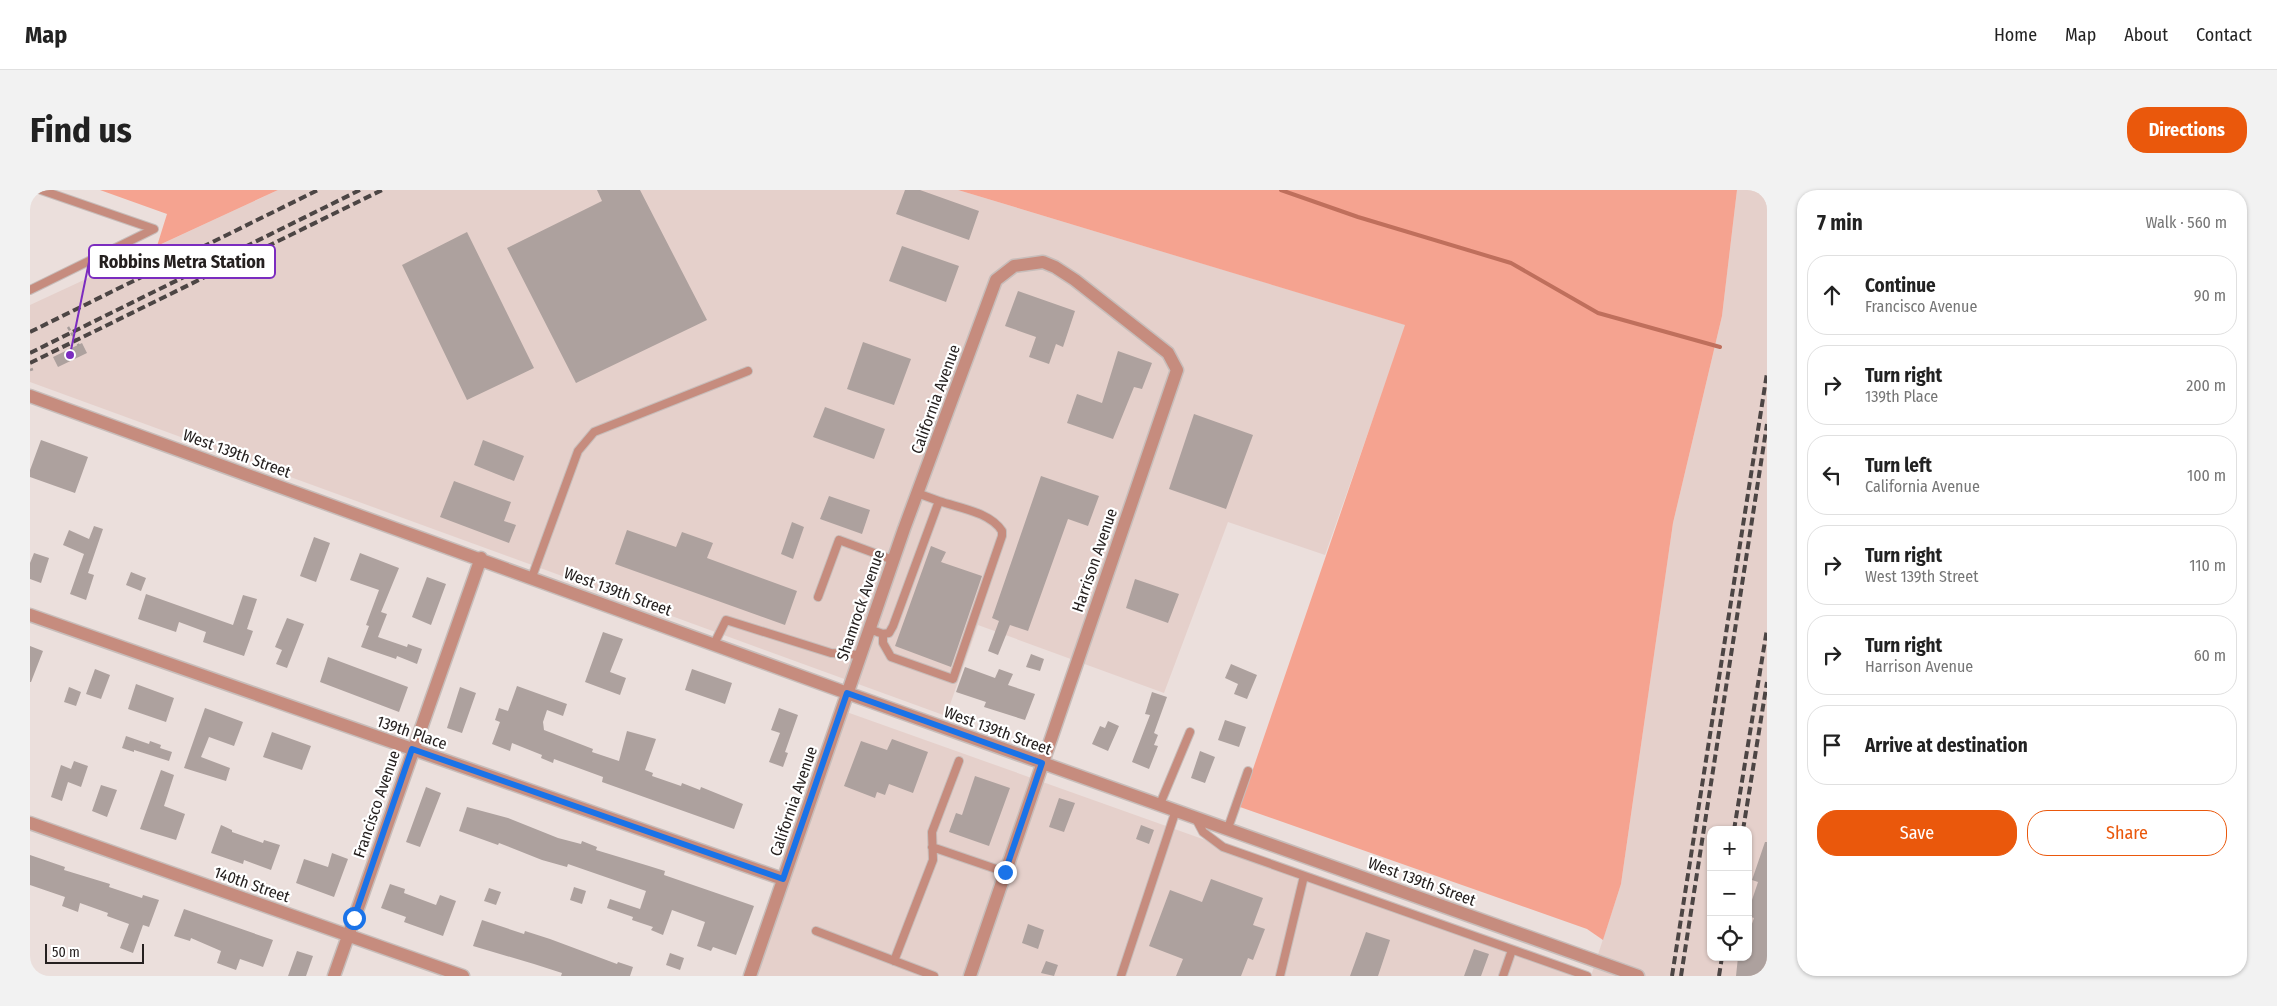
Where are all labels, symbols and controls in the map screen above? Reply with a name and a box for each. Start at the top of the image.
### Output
text: Map [25,21,67,49]
text: Home [1994,24,2037,46]
text: Map [2065,24,2096,46]
text: About [2124,24,2168,46]
text: Contact [2196,24,2252,46]
button: Directions [2127,107,2247,153]
text: Find us [30,109,132,151]
text: 7 min [1817,210,1863,236]
text: Walk · 560 m [2146,213,2227,232]
callout: Robbins Metra Station [89,245,275,278]
text: Robbins Metra Station [99,251,265,273]
text: Continue [1865,274,1936,297]
icon: ahead [1818,281,1846,309]
text: 90 m [2194,286,2226,305]
text: Francisco Avenue [1865,297,1977,316]
street label: California Avenue [907,342,964,456]
text: Turn right [1865,364,1942,387]
icon: right [1818,371,1846,399]
text: 200 m [2186,376,2226,395]
text: 139th Place [1865,387,1938,406]
street label: West 139th Street [180,425,294,482]
text: Turn left [1865,454,1932,477]
icon: left [1818,461,1846,489]
text: 100 m [2187,466,2226,485]
text: California Avenue [1865,477,1980,496]
street label: Harrison Avenue [1068,506,1121,614]
text: Turn right [1865,544,1942,567]
street label: Shamrock Avenue [833,547,888,663]
icon: right [1818,551,1846,579]
text: 110 m [2189,556,2226,575]
street label: West 139th Street [561,563,675,620]
text: West 139th Street [1865,567,1978,586]
text: Turn right [1865,634,1942,657]
icon: right [1818,641,1846,669]
text: 60 m [2194,646,2226,665]
text: Harrison Avenue [1865,657,1973,676]
street label: West 139th Street [941,702,1055,759]
street label: 139th Place [374,712,450,753]
icon: arrive [1818,731,1846,759]
text: Arrive at destination [1865,734,2028,757]
street label: California Avenue [766,744,821,859]
street label: Francisco Avenue [349,748,404,860]
button: Save [1817,810,2017,856]
button: Share [2027,810,2227,856]
map controls [1707,826,1752,961]
button: + [1707,826,1752,871]
street label: West 139th Street [1365,853,1479,910]
route end [994,861,1017,884]
street label: 140th Street [211,863,293,907]
button: − [1707,871,1752,916]
route start [343,907,366,930]
button: locate [1707,916,1752,961]
scale bar [45,941,144,964]
text: 50 m [52,944,80,961]

